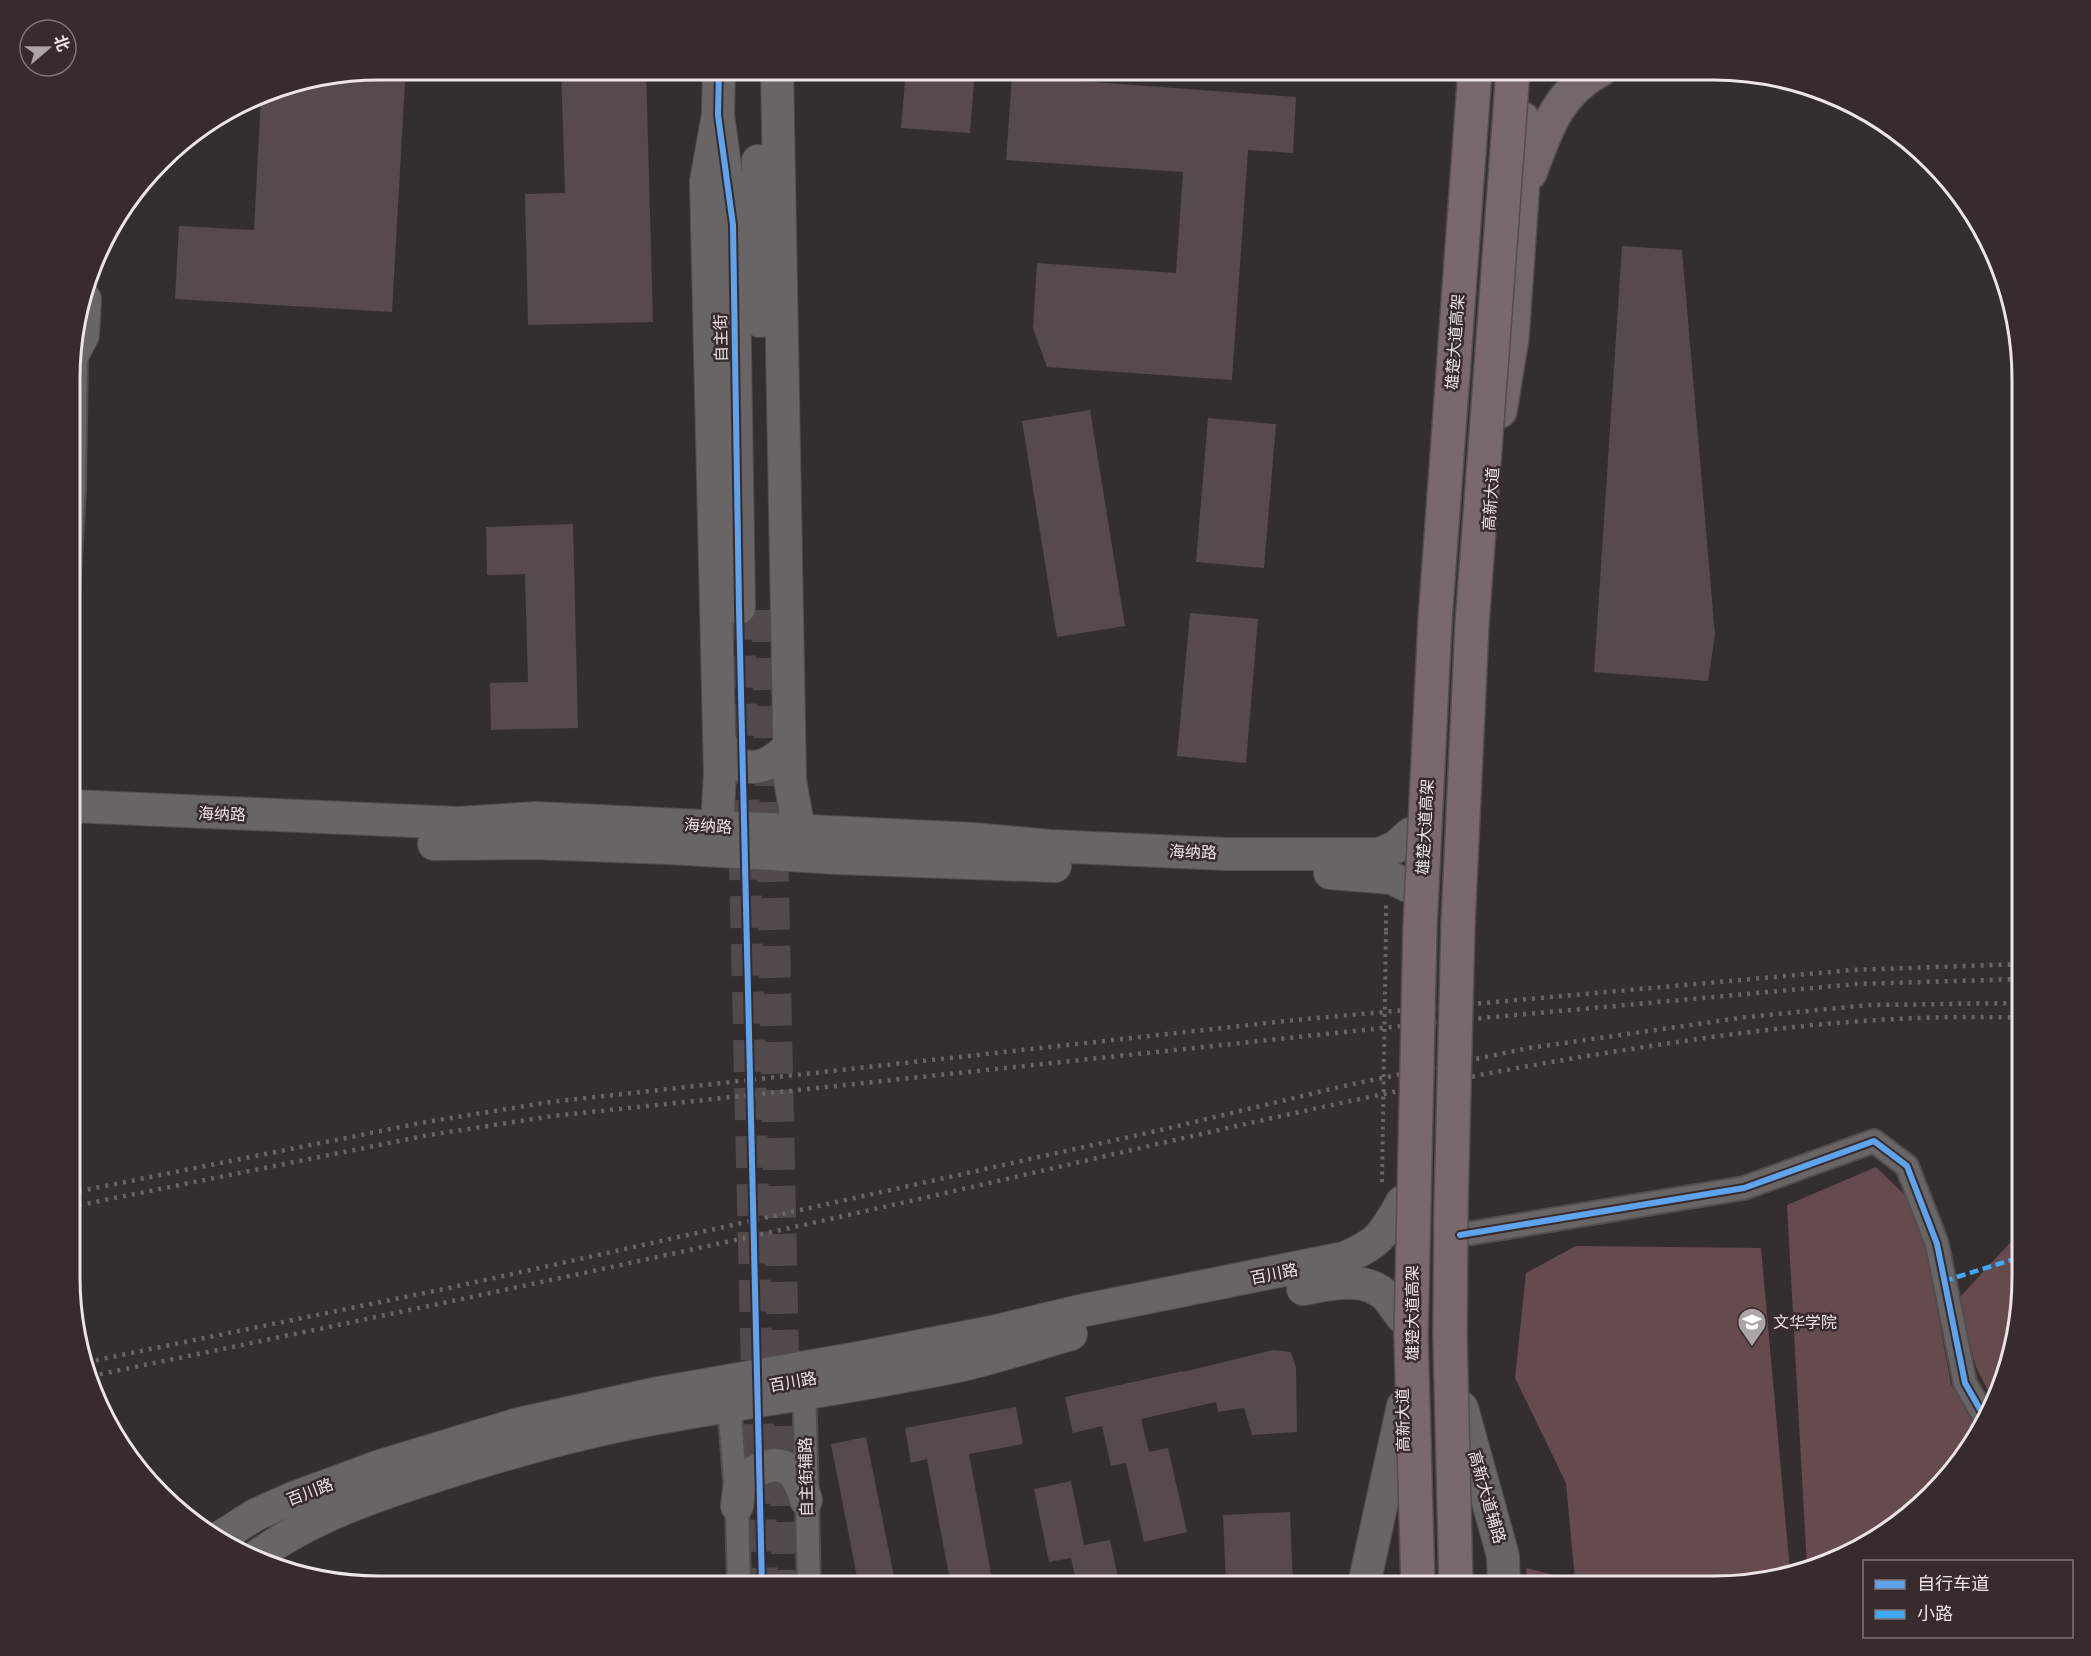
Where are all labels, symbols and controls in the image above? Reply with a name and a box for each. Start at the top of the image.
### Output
north arrow [18,18,78,78]
text: 北 [49,32,74,54]
street label: 雄楚大道高架 [1441,293,1469,391]
street label: 自主街 [710,314,732,362]
street label: 高新大道 [1478,466,1504,532]
street label: 雄楚大道高架 [1412,779,1438,875]
street label: 海纳路 [198,803,246,825]
street label: 海纳路 [683,814,733,838]
street label: 海纳路 [1169,841,1217,863]
street label: 百川路 [1248,1259,1300,1289]
street label: 雄楚大道高架 [1402,1265,1423,1361]
school or university icon: 文华学院 [1736,1306,1768,1348]
place label: 文华学院 [1773,1312,1837,1333]
street label: 百川路 [768,1367,818,1397]
street label: 高新大道 [1392,1388,1414,1452]
street label: 自主街辅路 [795,1437,817,1517]
street label: 高新大道辅路 [1464,1448,1510,1546]
street label: 百川路 [284,1474,336,1510]
legend [1863,1560,2073,1638]
text: 自行车道 [1917,1572,1989,1595]
text: 小路 [1917,1602,1953,1625]

